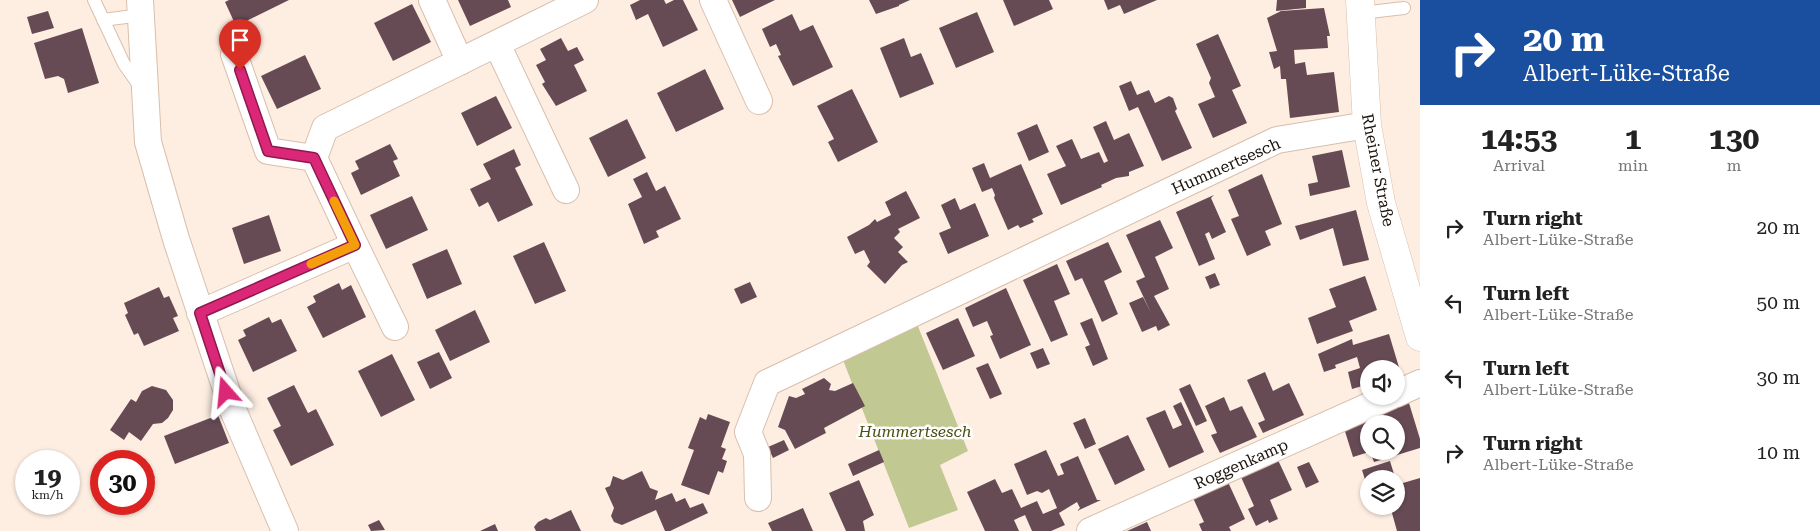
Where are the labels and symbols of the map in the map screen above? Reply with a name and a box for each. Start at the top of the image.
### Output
pin [219,19,261,70]
street label: Rheiner Straße [1358,112,1398,228]
street label: Hummertsesch [1169,134,1283,198]
position arrow [199,365,251,417]
park label: Hummertsesch [857,422,972,441]
street label: Roggenkamp [1191,435,1291,493]
speed limit sign: 30 [90,450,155,515]

